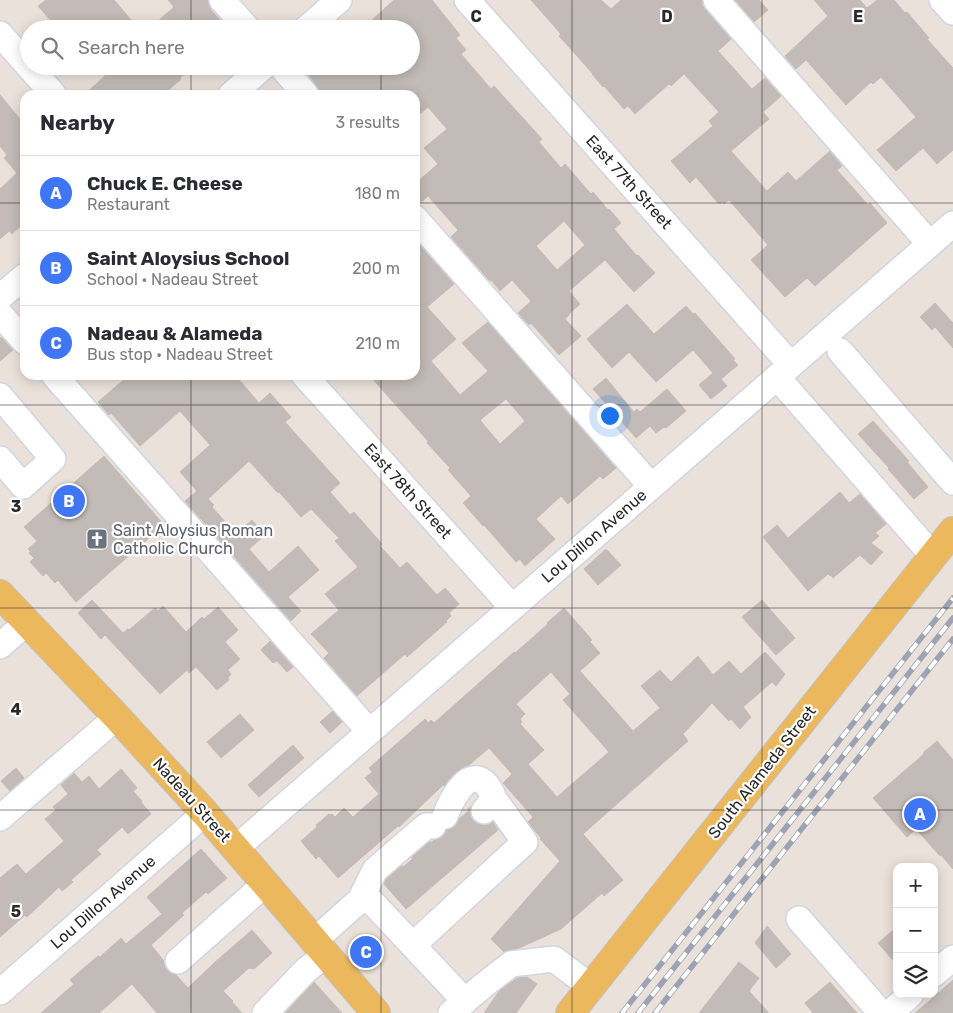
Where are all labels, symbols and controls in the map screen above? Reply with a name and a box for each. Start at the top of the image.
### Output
text: C [470,7,482,26]
text: D [661,7,673,26]
text: E [853,7,863,26]
search box [20,20,420,75]
icon: search [38,34,66,62]
text: Search here [78,36,185,59]
text: Nearby [40,110,115,135]
text: 3 results [335,113,400,132]
street label: East 77th Street [582,131,676,233]
text: Chuck E. Cheese [87,172,243,195]
text: A [50,184,62,203]
text: 180 m [355,184,400,203]
text: Restaurant [87,195,170,214]
text: Saint Aloysius School [87,247,290,270]
text: B [50,259,62,278]
text: 200 m [352,259,400,278]
text: School · Nadeau Street [87,270,258,289]
text: Nadeau & Alameda [87,322,262,345]
text: C [50,334,62,353]
text: 210 m [355,334,400,353]
text: Bus stop · Nadeau Street [87,345,273,364]
your location [597,403,623,429]
street label: East 78th Street [360,440,456,542]
pin: B [53,482,85,520]
street label: Lou Dillon Avenue [538,485,650,587]
text: 3 [11,497,21,516]
place label: Saint Aloysius Roman Catholic Church [113,521,273,558]
church icon: Saint Aloysius Roman Catholic Church [85,527,109,551]
text: 4 [11,700,22,719]
street label: South Alameda Street [704,702,820,842]
street label: Nadeau Street [149,754,235,846]
pin: A [904,795,936,833]
street label: Lou Dillon Avenue [47,851,159,953]
map controls [893,863,938,998]
button: + [893,863,938,908]
text: 5 [11,902,21,921]
button: − [893,908,938,953]
pin: C [350,933,382,971]
button: layers [893,953,938,998]

